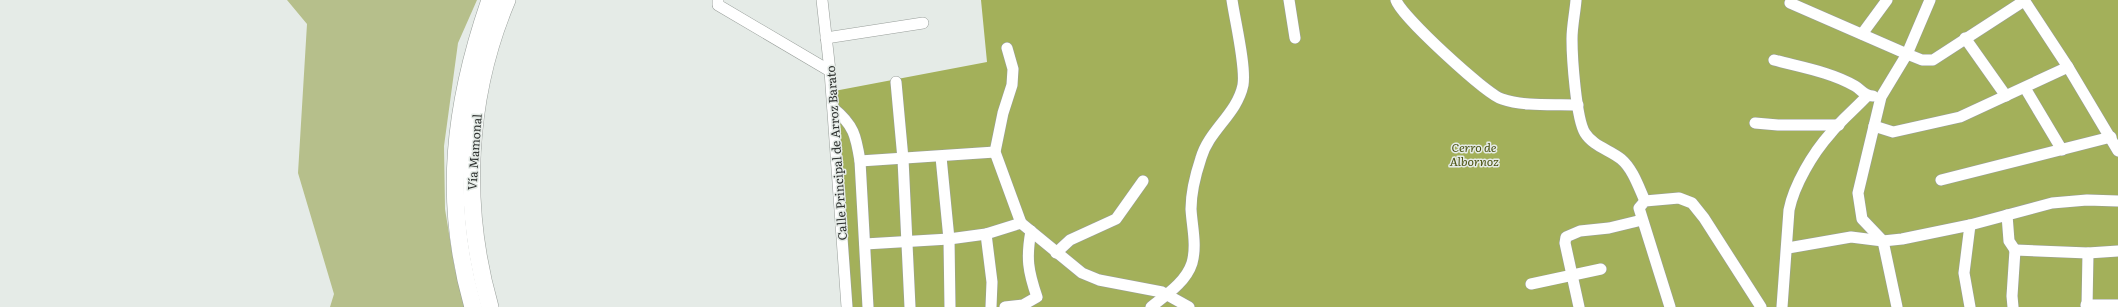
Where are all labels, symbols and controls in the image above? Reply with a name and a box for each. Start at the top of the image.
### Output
street label: Calle Principal de Arroz Barato [821,65,851,241]
street label: Vía Mamonal [462,113,486,191]
park label: Cerro de Albornoz [1449,138,1499,170]

